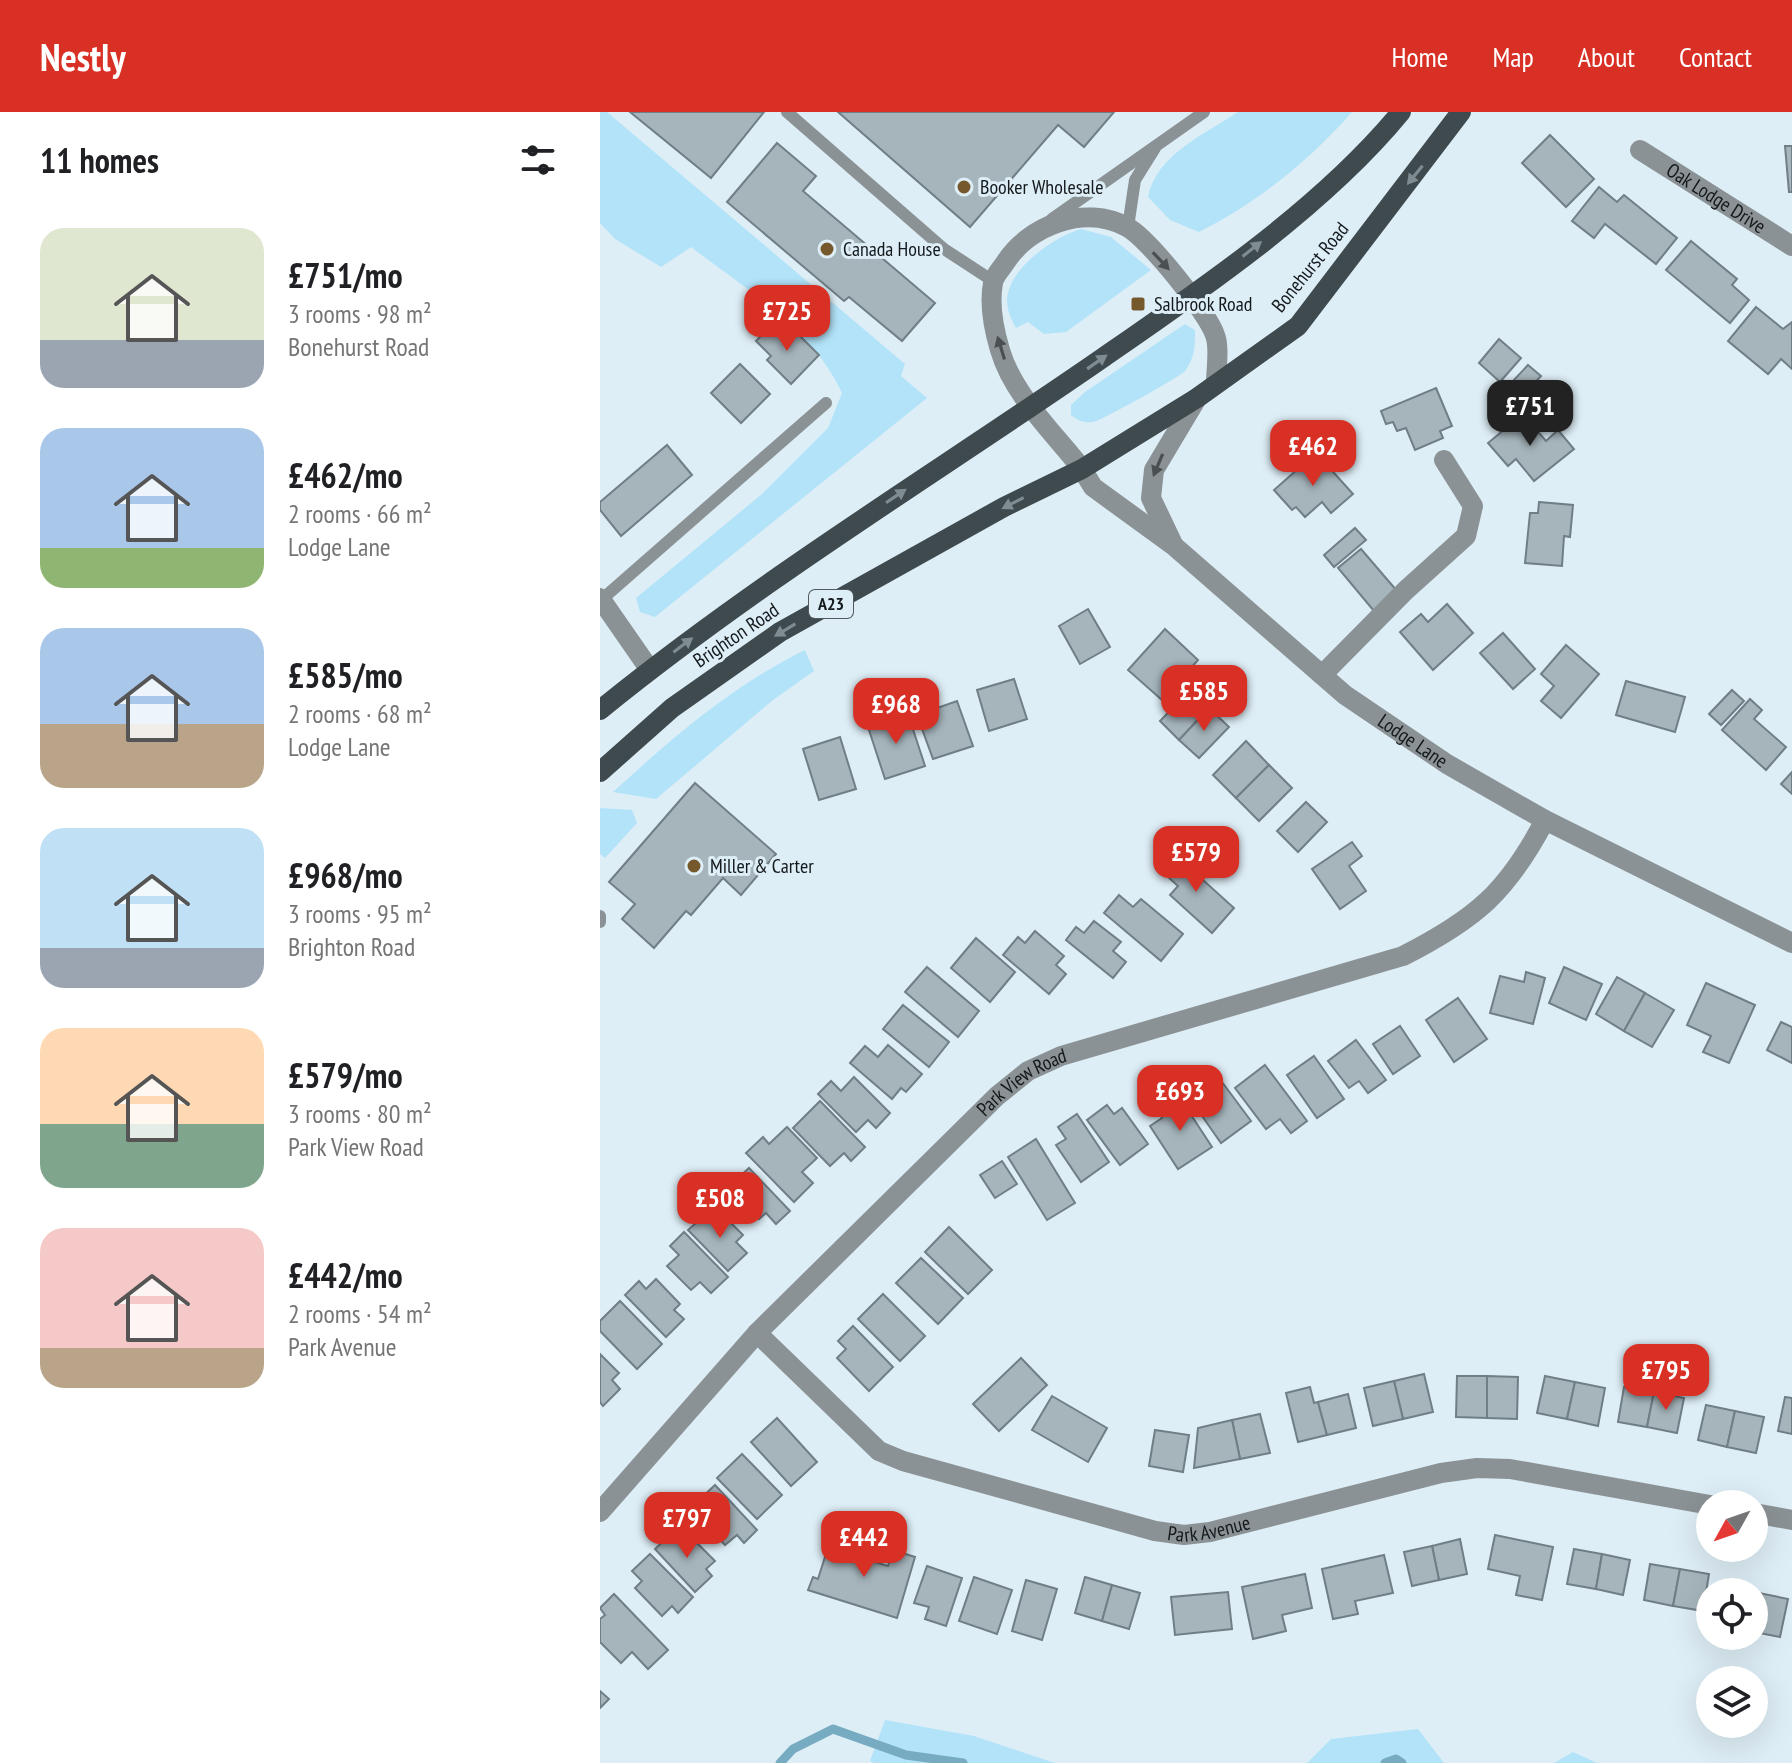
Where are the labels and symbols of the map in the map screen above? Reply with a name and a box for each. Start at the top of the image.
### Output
street label: Oak Lodge Drive [1661,157,1771,239]
one-way arrow [1407,165,1424,185]
place label: Booker Wholesale [980,174,1103,200]
marker: Booker Wholesale [955,178,973,196]
street label: Bonehurst Road [1266,217,1354,317]
place label: Canada House [843,236,941,262]
marker: Canada House [818,240,836,258]
one-way arrow [1242,241,1262,258]
one-way arrow [1152,251,1170,270]
pin: £725 [740,285,834,353]
place label: Salbrook Road [1154,291,1252,317]
marker: Salbrook Road [1129,295,1147,313]
one-way arrow [994,336,1007,360]
one-way arrow [1086,355,1107,370]
pin: £751 [1483,380,1577,448]
pin: £462 [1266,420,1360,488]
one-way arrow [1151,453,1164,477]
one-way arrow [886,489,907,504]
one-way arrow [1001,497,1024,510]
road number: A23 [809,590,853,618]
street label: Brighton Road [688,597,784,673]
one-way arrow [774,623,796,637]
one-way arrow [673,637,693,653]
pin: £585 [1157,665,1251,733]
pin: £968 [849,678,943,746]
street label: Lodge Lane [1373,708,1453,774]
pin: £579 [1149,826,1243,894]
place label: Miller & Carter [710,853,814,879]
marker: Miller & Carter [685,857,703,875]
street label: Park View Road [971,1042,1069,1122]
pin: £693 [1133,1065,1227,1133]
pin: £508 [673,1172,767,1240]
pin: £795 [1619,1344,1713,1412]
north arrow [1696,1490,1768,1562]
pin: £797 [640,1492,734,1560]
street label: Park Avenue [1166,1509,1253,1548]
pin: £442 [817,1511,911,1579]

